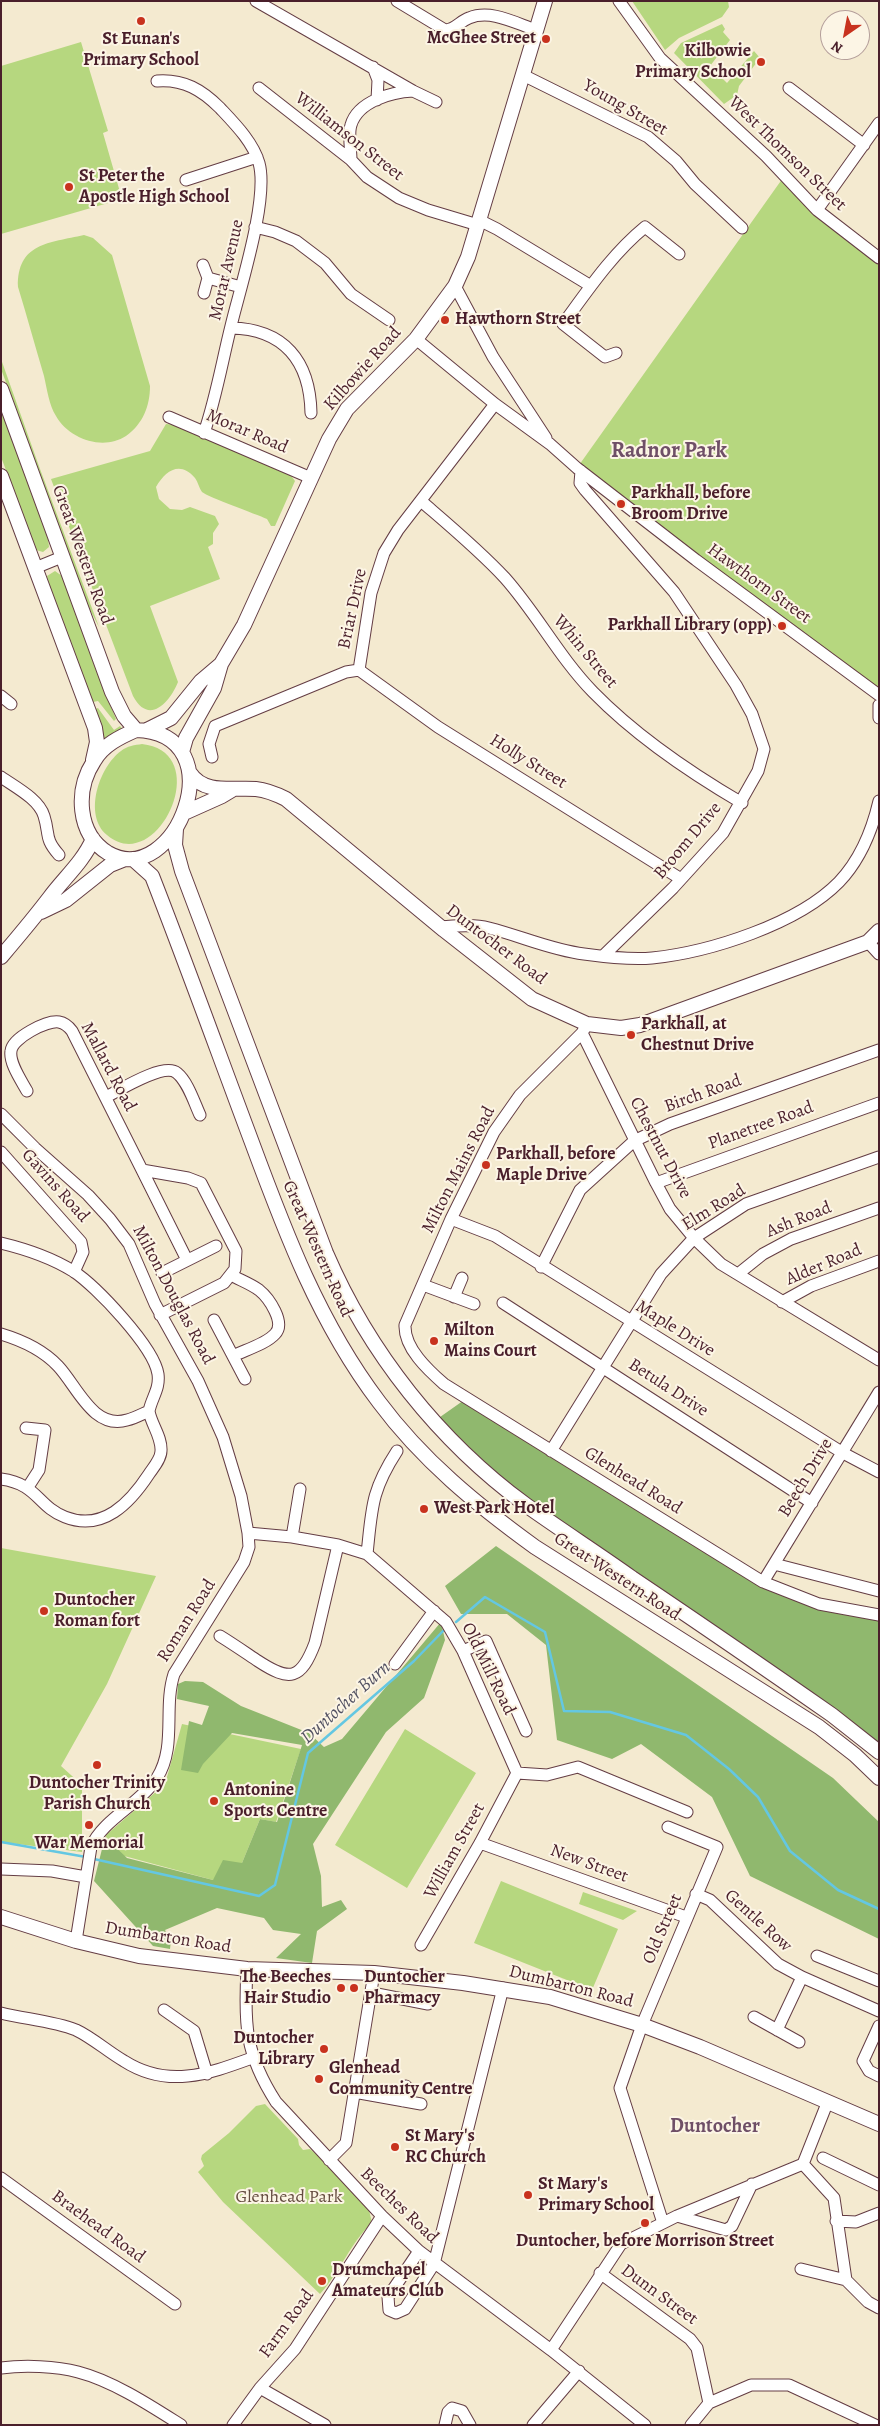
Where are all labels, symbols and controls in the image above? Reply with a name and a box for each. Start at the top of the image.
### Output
north arrow [820,10,870,60]
marker: St Eunan's Primary School [135,15,147,27]
place label: McGhee Street [427,28,536,50]
place label: St Eunan's Primary School [83,29,199,72]
marker: McGhee Street [540,33,552,45]
text: N [828,36,847,58]
place label: Kilbowie Primary School [635,41,751,84]
marker: Kilbowie Primary School [755,56,767,68]
street label: Young Street [579,75,671,141]
street label: Williamson Street [290,88,408,186]
street label: West Thomson Street [723,92,851,216]
place label: St Peter the Apostle High School [79,166,229,208]
marker: St Peter the Apostle High School [63,181,75,193]
street label: Morar Avenue [205,217,249,323]
place label: Hawthorn Street [455,309,581,331]
marker: Hawthorn Street [439,314,451,326]
street label: Kilbowie Road [320,323,406,415]
street label: Morar Road [203,405,291,459]
district label: Radnor Park [611,439,727,465]
street label: Great Western Road [47,482,117,628]
place label: Parkhall, before Broom Drive [631,483,750,526]
marker: Parkhall, before Broom Drive [615,498,627,510]
street label: Hawthorn Street [703,539,815,629]
street label: Briar Drive [334,567,372,651]
street label: Whin Street [548,611,622,693]
place label: Parkhall Library (opp) [608,615,772,637]
marker: Parkhall Library (opp) [776,620,788,632]
street label: Holly Street [485,730,571,794]
street label: Broom Drive [649,798,727,884]
street label: Duntocher Road [441,900,551,990]
place label: Parkhall, at Chestnut Drive [641,1014,754,1056]
street label: Mallard Road [75,1019,141,1115]
marker: Parkhall, at Chestnut Drive [625,1029,637,1041]
street label: Birch Road [661,1070,745,1118]
street label: Chestnut Drive [624,1094,696,1202]
street label: Planetree Road [705,1097,817,1155]
street label: Milton Mains Road [418,1103,500,1237]
place label: Parkhall, before Maple Drive [496,1144,615,1186]
street label: Gavins Road [16,1145,94,1227]
marker: Parkhall, before Maple Drive [480,1159,492,1171]
street label: Great Western Road [277,1178,357,1320]
street label: Elm Road [678,1180,750,1236]
street label: Ash Road [763,1197,835,1243]
street label: Milton Douglas Road [127,1222,219,1368]
street label: Alder Road [783,1239,865,1291]
street label: Maple Drive [631,1296,719,1362]
place label: Milton Mains Court [444,1320,537,1362]
marker: Milton Mains Court [428,1335,440,1347]
street label: Betula Drive [624,1354,712,1422]
street label: Beech Drive [774,1435,838,1521]
street label: Glenhead Road [580,1442,686,1520]
place label: West Park Hotel [434,1498,555,1520]
marker: West Park Hotel [418,1503,430,1515]
street label: Great Western Road [550,1528,684,1626]
street label: Roman Road [153,1576,221,1666]
place label: Duntocher Roman fort [54,1590,140,1632]
marker: Duntocher Roman fort [38,1605,50,1617]
street label: Old Mill Road [456,1619,520,1719]
water label: Duntocher Burn [296,1657,396,1749]
marker: Duntocher Trinity Parish Church [91,1759,103,1771]
place label: Duntocher Trinity Parish Church [29,1773,165,1816]
place label: Antonine Sports Centre [224,1780,327,1822]
marker: Antonine Sports Centre [208,1795,220,1807]
street label: William Street [420,1799,490,1903]
marker: War Memorial [83,1819,95,1831]
place label: War Memorial [35,1833,143,1855]
street label: New Street [547,1840,631,1888]
street label: Gentle Row [720,1885,796,1957]
street label: Old Street [639,1891,687,1967]
street label: Dumbarton Road [103,1917,233,1959]
street label: Dumbarton Road [506,1961,636,2013]
place label: The Beeches Hair Studio [240,1967,331,2010]
place label: Duntocher Pharmacy [364,1967,445,2010]
marker: The Beeches Hair Studio [335,1982,347,1994]
marker: Duntocher Pharmacy [348,1982,360,1994]
place label: Duntocher Library [233,2028,314,2070]
marker: Duntocher Library [318,2043,330,2055]
place label: Glenhead Community Centre [329,2058,473,2100]
marker: Glenhead Community Centre [313,2073,325,2085]
district label: Duntocher [670,2115,760,2139]
place label: St Mary's RC Church [405,2126,486,2168]
marker: St Mary's RC Church [389,2141,401,2153]
street label: Beeches Road [355,2163,443,2249]
place label: St Mary's Primary School [538,2174,654,2216]
street label: Braehead Road [47,2186,149,2268]
park label: Glenhead Park [235,2187,343,2209]
marker: St Mary's Primary School [522,2189,534,2201]
marker: Duntocher, before Morrison Street [639,2217,651,2229]
place label: Duntocher, before Morrison Street [516,2231,774,2253]
place label: Drumchapel Amateurs Club [332,2260,444,2302]
street label: Dunn Street [616,2260,702,2330]
marker: Drumchapel Amateurs Club [316,2275,328,2287]
street label: Farm Road [255,2285,319,2363]

